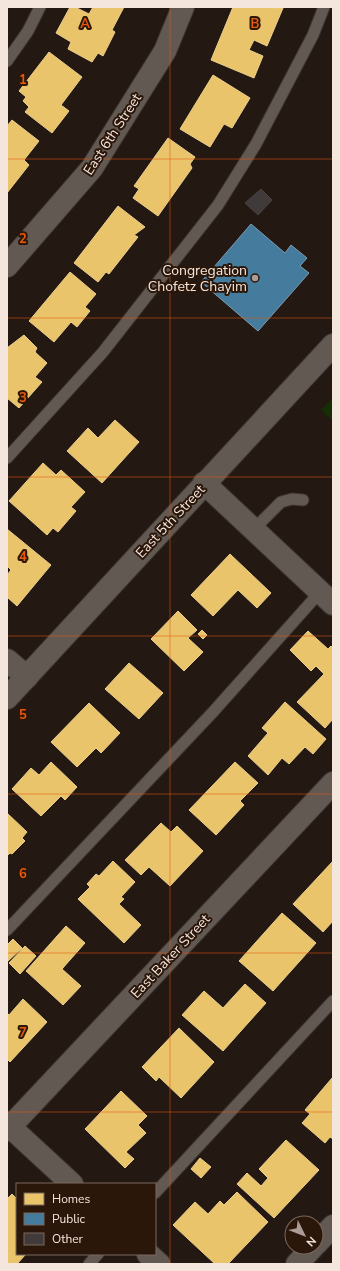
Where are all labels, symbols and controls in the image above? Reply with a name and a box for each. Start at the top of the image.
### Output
text: A [80,15,90,33]
text: B [251,15,260,33]
text: 1 [19,71,27,89]
street label: East 6th Street [79,90,146,179]
text: 2 [19,230,27,248]
place label: Congregation Chofetz Chayim [148,261,247,296]
marker: Congregation Chofetz Chayim [250,273,260,283]
text: 3 [19,389,27,407]
street label: East 5th Street [131,481,209,562]
text: 4 [19,548,27,566]
text: 5 [19,706,27,724]
text: 6 [19,865,27,883]
street label: East Baker Street [126,910,214,1003]
text: 7 [19,1024,27,1042]
legend [16,1183,156,1255]
text: Homes [52,1191,90,1207]
text: Public [52,1211,86,1227]
north arrow [284,1215,324,1255]
text: Other [52,1231,84,1247]
text: N [303,1233,319,1250]

